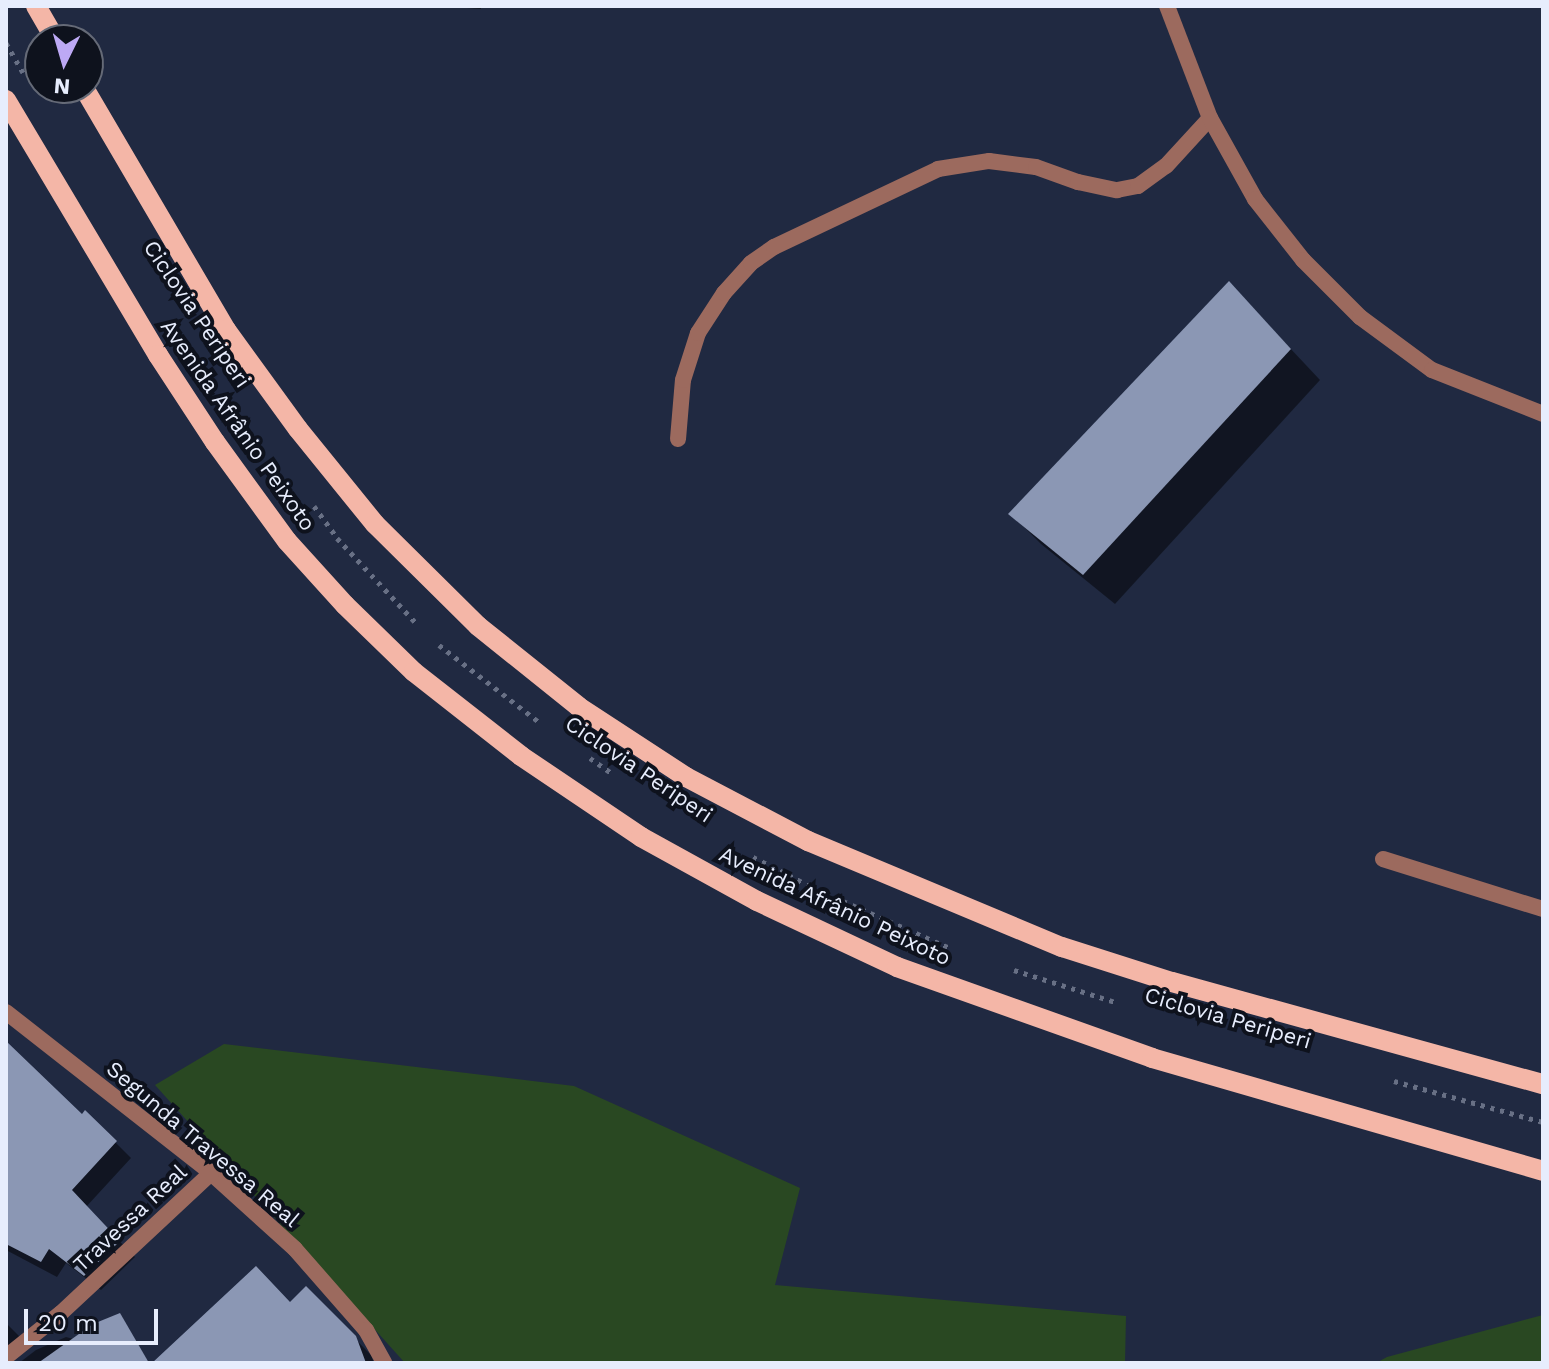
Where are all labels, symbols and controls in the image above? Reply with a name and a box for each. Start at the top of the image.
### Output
north arrow [24,24,104,104]
text: N [53,73,71,100]
street label: Ciclovia Periperi [138,235,256,393]
street label: Avenida Afrânio Peixoto [154,314,322,536]
street label: Ciclovia Periperi [560,710,718,828]
street label: Avenida Afrânio Peixoto [715,840,955,972]
street label: Ciclovia Periperi [1141,982,1315,1054]
street label: Segunda Travessa Real [101,1055,305,1233]
street label: Travessa Real [68,1159,192,1277]
scale bar [28,1293,162,1343]
text: 20 m [38,1309,98,1337]

